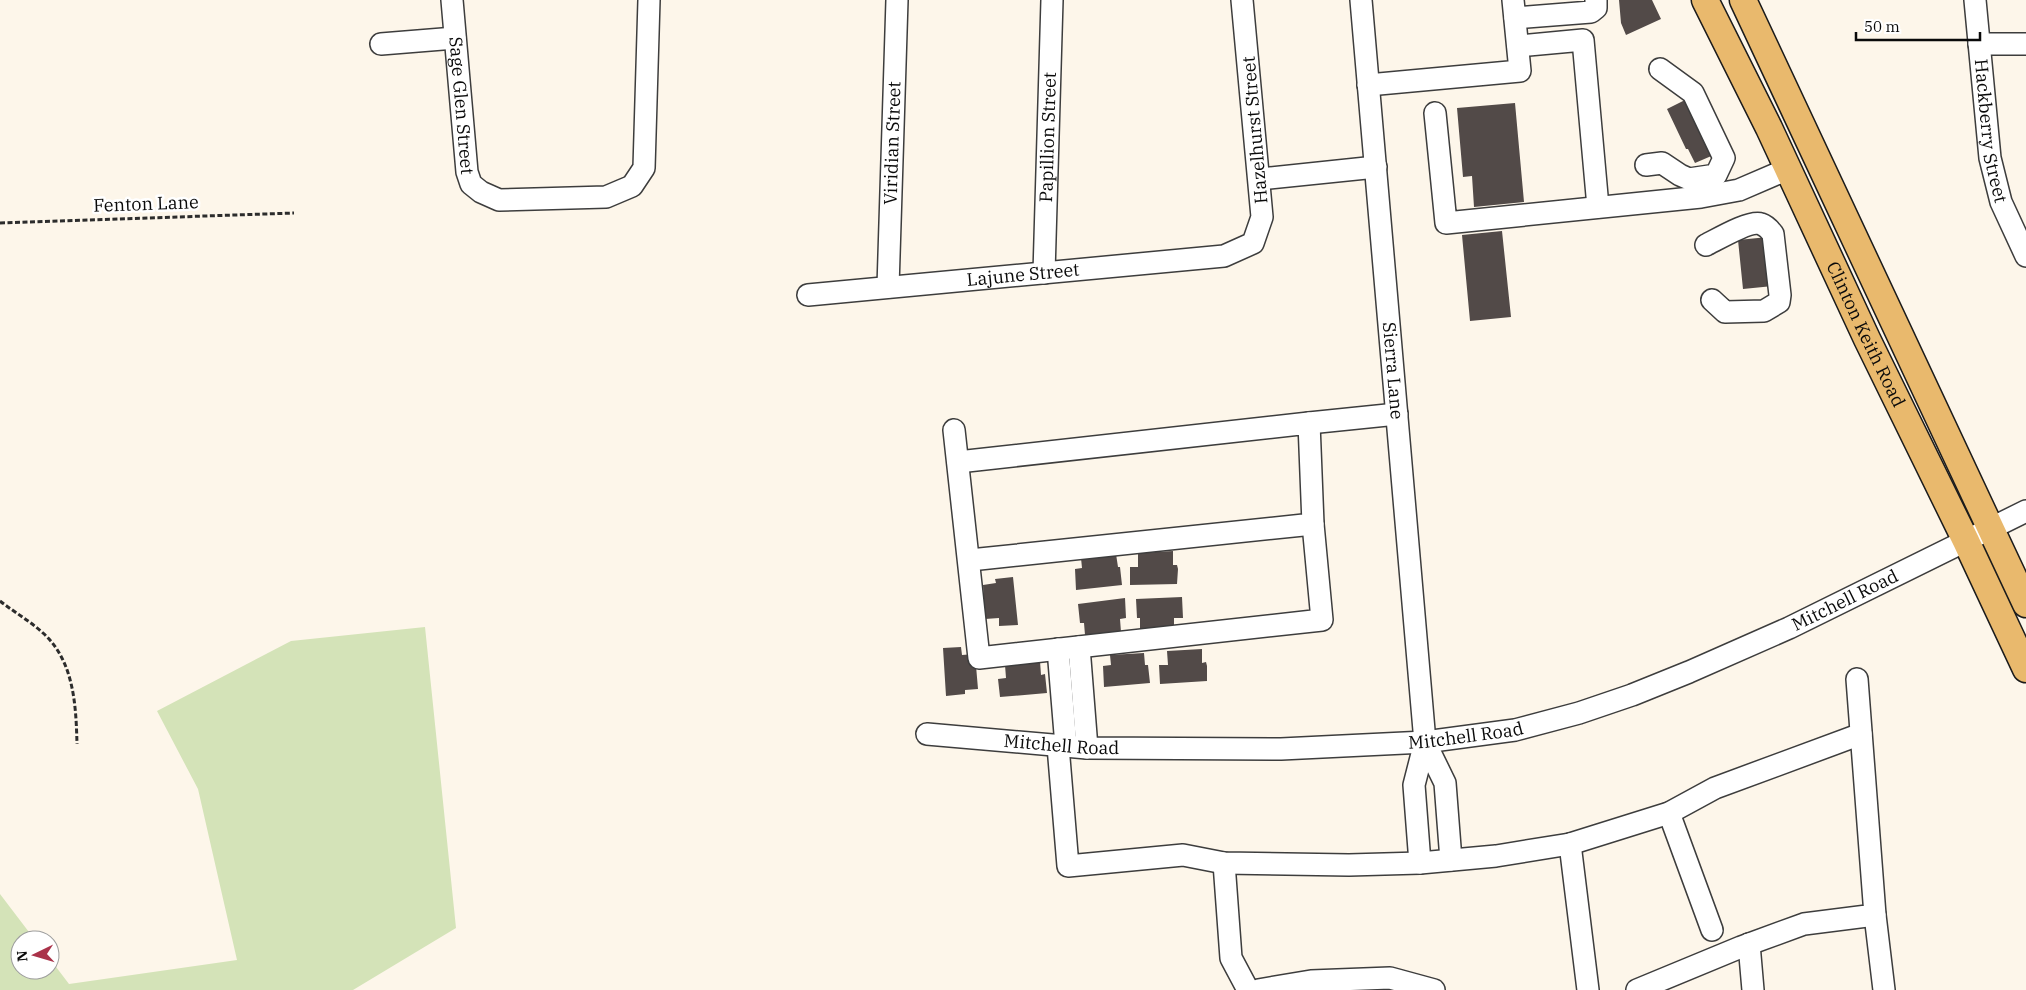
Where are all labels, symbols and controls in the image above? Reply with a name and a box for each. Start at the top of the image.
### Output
scale bar [1856,10,1980,42]
text: 50 m [1864,17,1900,36]
street label: Sage Glen Street [444,36,479,175]
street label: Hazelhurst Street [1237,55,1272,205]
street label: Hackberry Street [1970,58,2013,205]
street label: Papillion Street [1034,71,1061,203]
street label: Viridian Street [879,81,905,205]
street label: Fenton Lane [93,190,199,217]
street label: Lajune Street [966,258,1080,291]
street label: Clinton Keith Road [1822,258,1911,411]
street label: Sierra Lane [1378,321,1409,420]
street label: Mitchell Road [1788,564,1902,636]
street label: Mitchell Road [1408,716,1526,754]
street label: Mitchell Road [1003,729,1119,759]
north arrow [10,930,60,980]
text: N [13,950,31,962]

